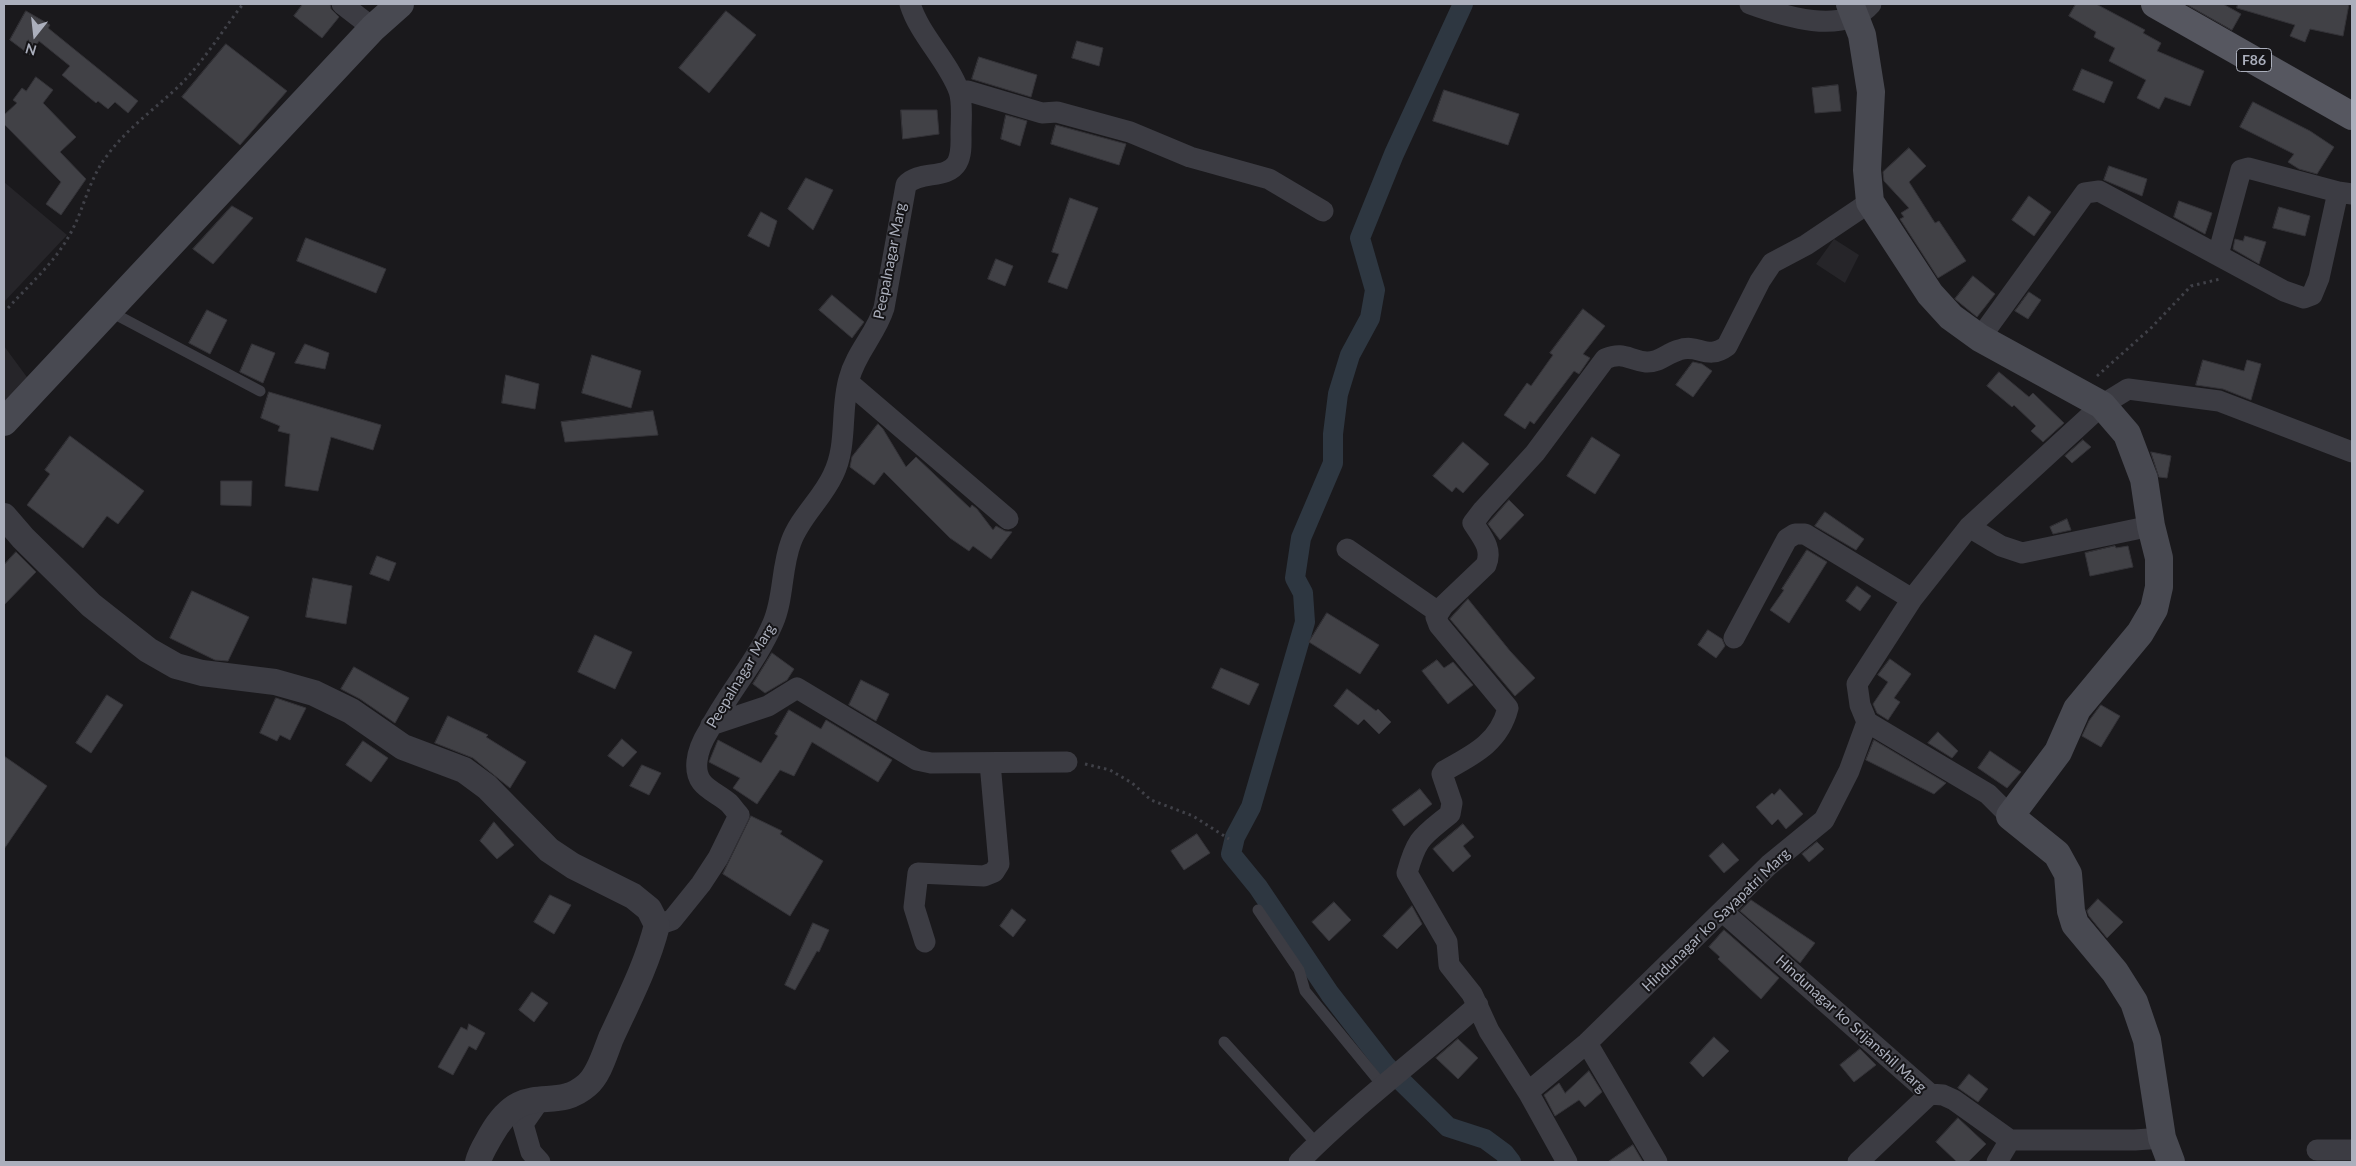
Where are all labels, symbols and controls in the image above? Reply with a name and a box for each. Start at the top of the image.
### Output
north arrow [10,10,60,60]
text: N [23,40,38,60]
road number: F86 [2236,48,2272,72]
street label: Peepalnagar Marg [870,201,910,321]
street label: Peepalnagar Marg [703,621,779,731]
street label: Hindunagar ko Sayapatri Marg [1638,845,1794,995]
street label: Hindunagar ko Srijanshil Marg [1772,952,1930,1096]

